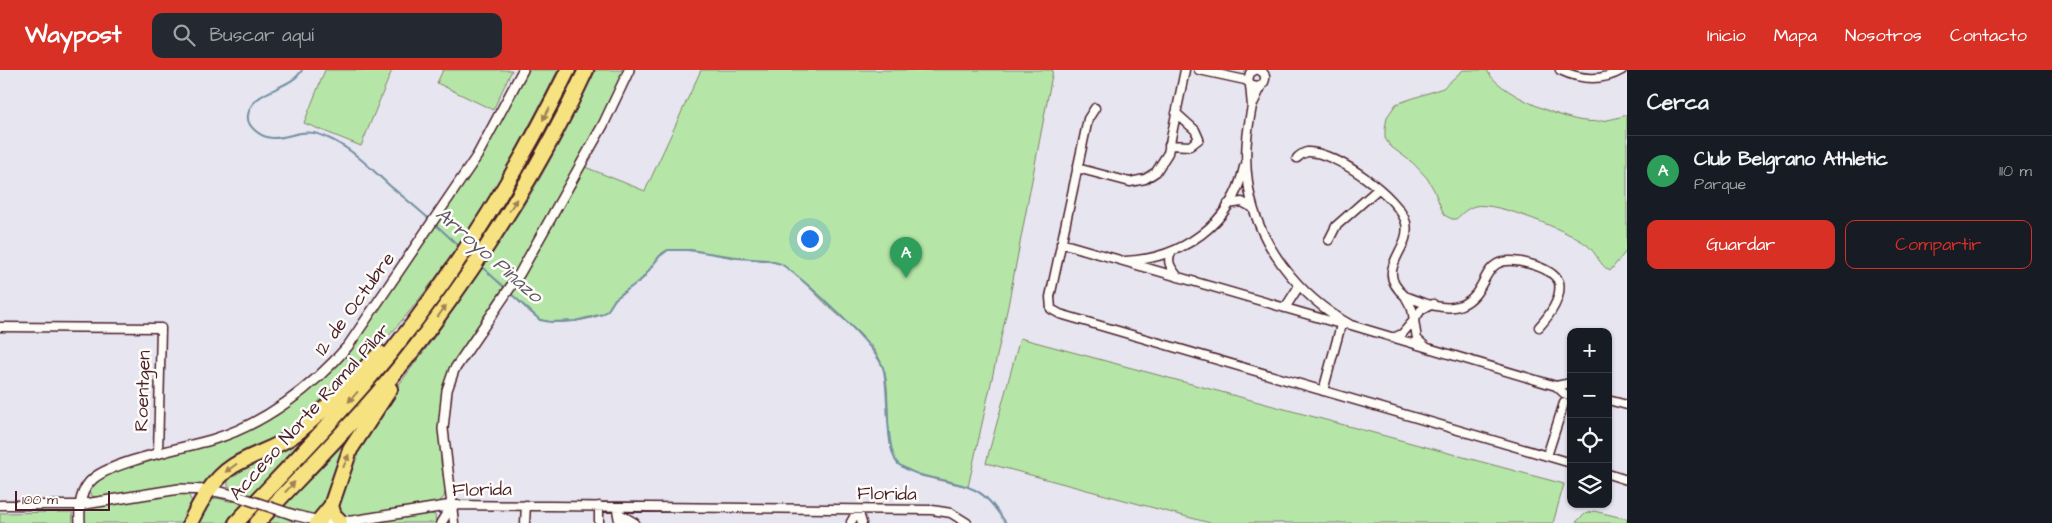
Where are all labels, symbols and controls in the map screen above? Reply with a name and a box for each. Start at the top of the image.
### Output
search box [152,13,502,58]
text: Waypost [25,18,122,52]
icon: search [170,21,198,49]
text: Buscar aquí [210,22,314,49]
text: Inicio [1707,23,1746,48]
text: Mapa [1774,23,1817,48]
text: Nosotros [1845,23,1922,48]
text: Contacto [1950,23,2027,48]
text: Cerca [1647,88,1709,117]
one-way arrow [542,107,551,120]
text: Club Belgrano Athletic [1694,146,1888,173]
text: A [1658,160,1668,182]
text: 110 m [1999,160,2032,182]
text: Parque [1694,173,1746,195]
one-way arrow [508,199,517,212]
water label: Arroyo Pinazo [429,201,550,311]
button: Guardar [1647,220,1835,269]
button: Compartir [1845,220,2032,269]
your location [797,226,823,252]
pin: A [890,237,922,278]
street label: 12 de Octubre [308,247,402,361]
one-way arrow [437,304,447,318]
street label: Acceso Norte Ramal Pilar [223,317,397,506]
map controls [1567,328,1612,508]
button: + [1567,328,1612,373]
street label: Roentgen [128,350,159,432]
button: − [1567,373,1612,418]
one-way arrow [347,391,359,403]
button: locate [1567,418,1612,463]
one-way arrow [342,454,350,468]
one-way arrow [224,463,238,473]
button: layers [1567,463,1612,508]
street label: Florida [452,476,512,504]
street label: Florida [857,480,917,508]
one-way arrow [284,482,296,494]
scale bar [15,488,110,511]
text: 100 m [22,490,58,510]

